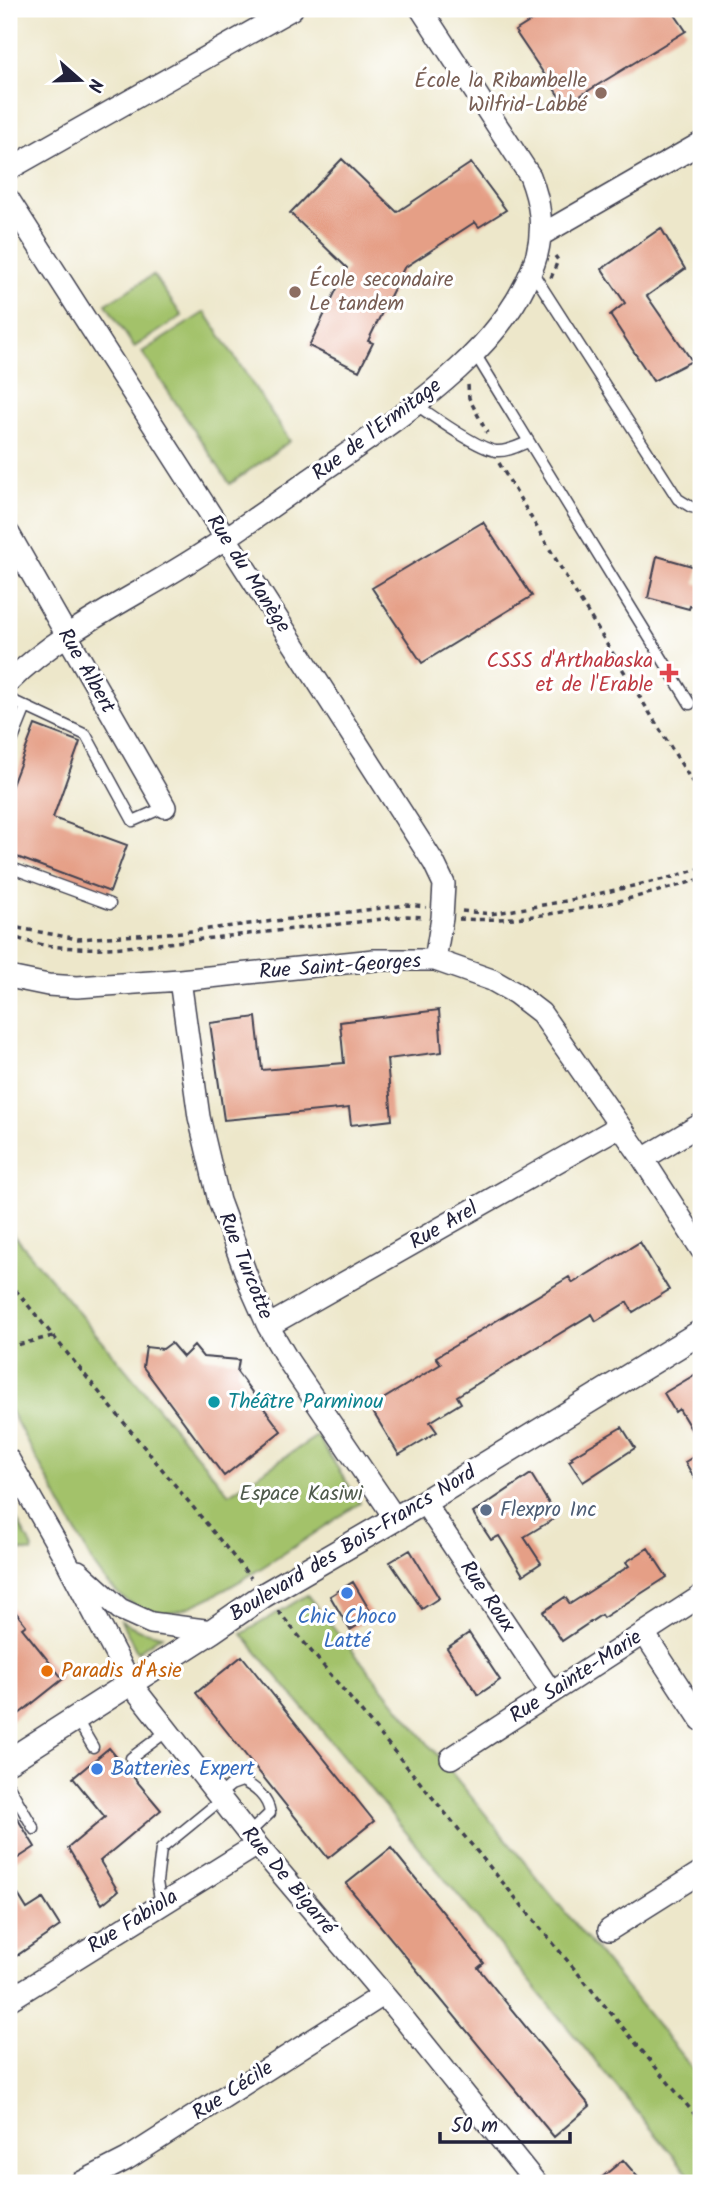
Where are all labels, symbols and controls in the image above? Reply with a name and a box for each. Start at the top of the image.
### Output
north arrow [46,46,116,116]
place label: École la Ribambelle Wilfrid-Labbé [414,65,588,122]
text: N [78,74,110,96]
marker: École la Ribambelle Wilfrid-Labbé [593,85,609,101]
place label: École secondaire Le tandem [309,264,454,321]
marker: École secondaire Le tandem [287,284,303,300]
street label: Rue de l'Ermitage [305,370,449,490]
street label: Rue du Manège [197,508,299,640]
street label: Rue Albert [48,622,124,721]
place label: CSSS d'Arthabaska et de l'Erable [487,645,654,702]
marker: CSSS d'Arthabaska et de l'Erable [659,663,679,683]
street label: Rue Saint-Georges [258,945,422,989]
street label: Rue Arel [403,1193,485,1259]
street label: Rue Turcotte [209,1207,282,1325]
place label: Théâtre Parminou [228,1386,383,1419]
marker: Théâtre Parminou [206,1394,222,1410]
street label: Boulevard des Bois-Francs Nord [223,1457,483,1631]
park label: Espace Kasiwi [239,1478,364,1511]
place label: Flexpro Inc [500,1494,597,1527]
marker: Flexpro Inc [478,1502,494,1518]
street label: Rue Roux [451,1554,524,1641]
marker: Chic Choco Latté [339,1585,355,1601]
place label: Chic Choco Latté [298,1601,396,1658]
street label: Rue Sainte-Marie [503,1621,649,1732]
place label: Paradis d'Asie [61,1655,182,1688]
marker: Paradis d'Asie [39,1663,55,1679]
place label: Batteries Expert [111,1753,255,1786]
marker: Batteries Expert [89,1761,105,1777]
street label: Rue De Bigarré [233,1819,344,1943]
street label: Rue Fabiola [81,1881,185,1963]
street label: Rue Cécile [186,2052,281,2130]
scale bar [440,2101,570,2145]
text: 50 m [451,2110,498,2143]

